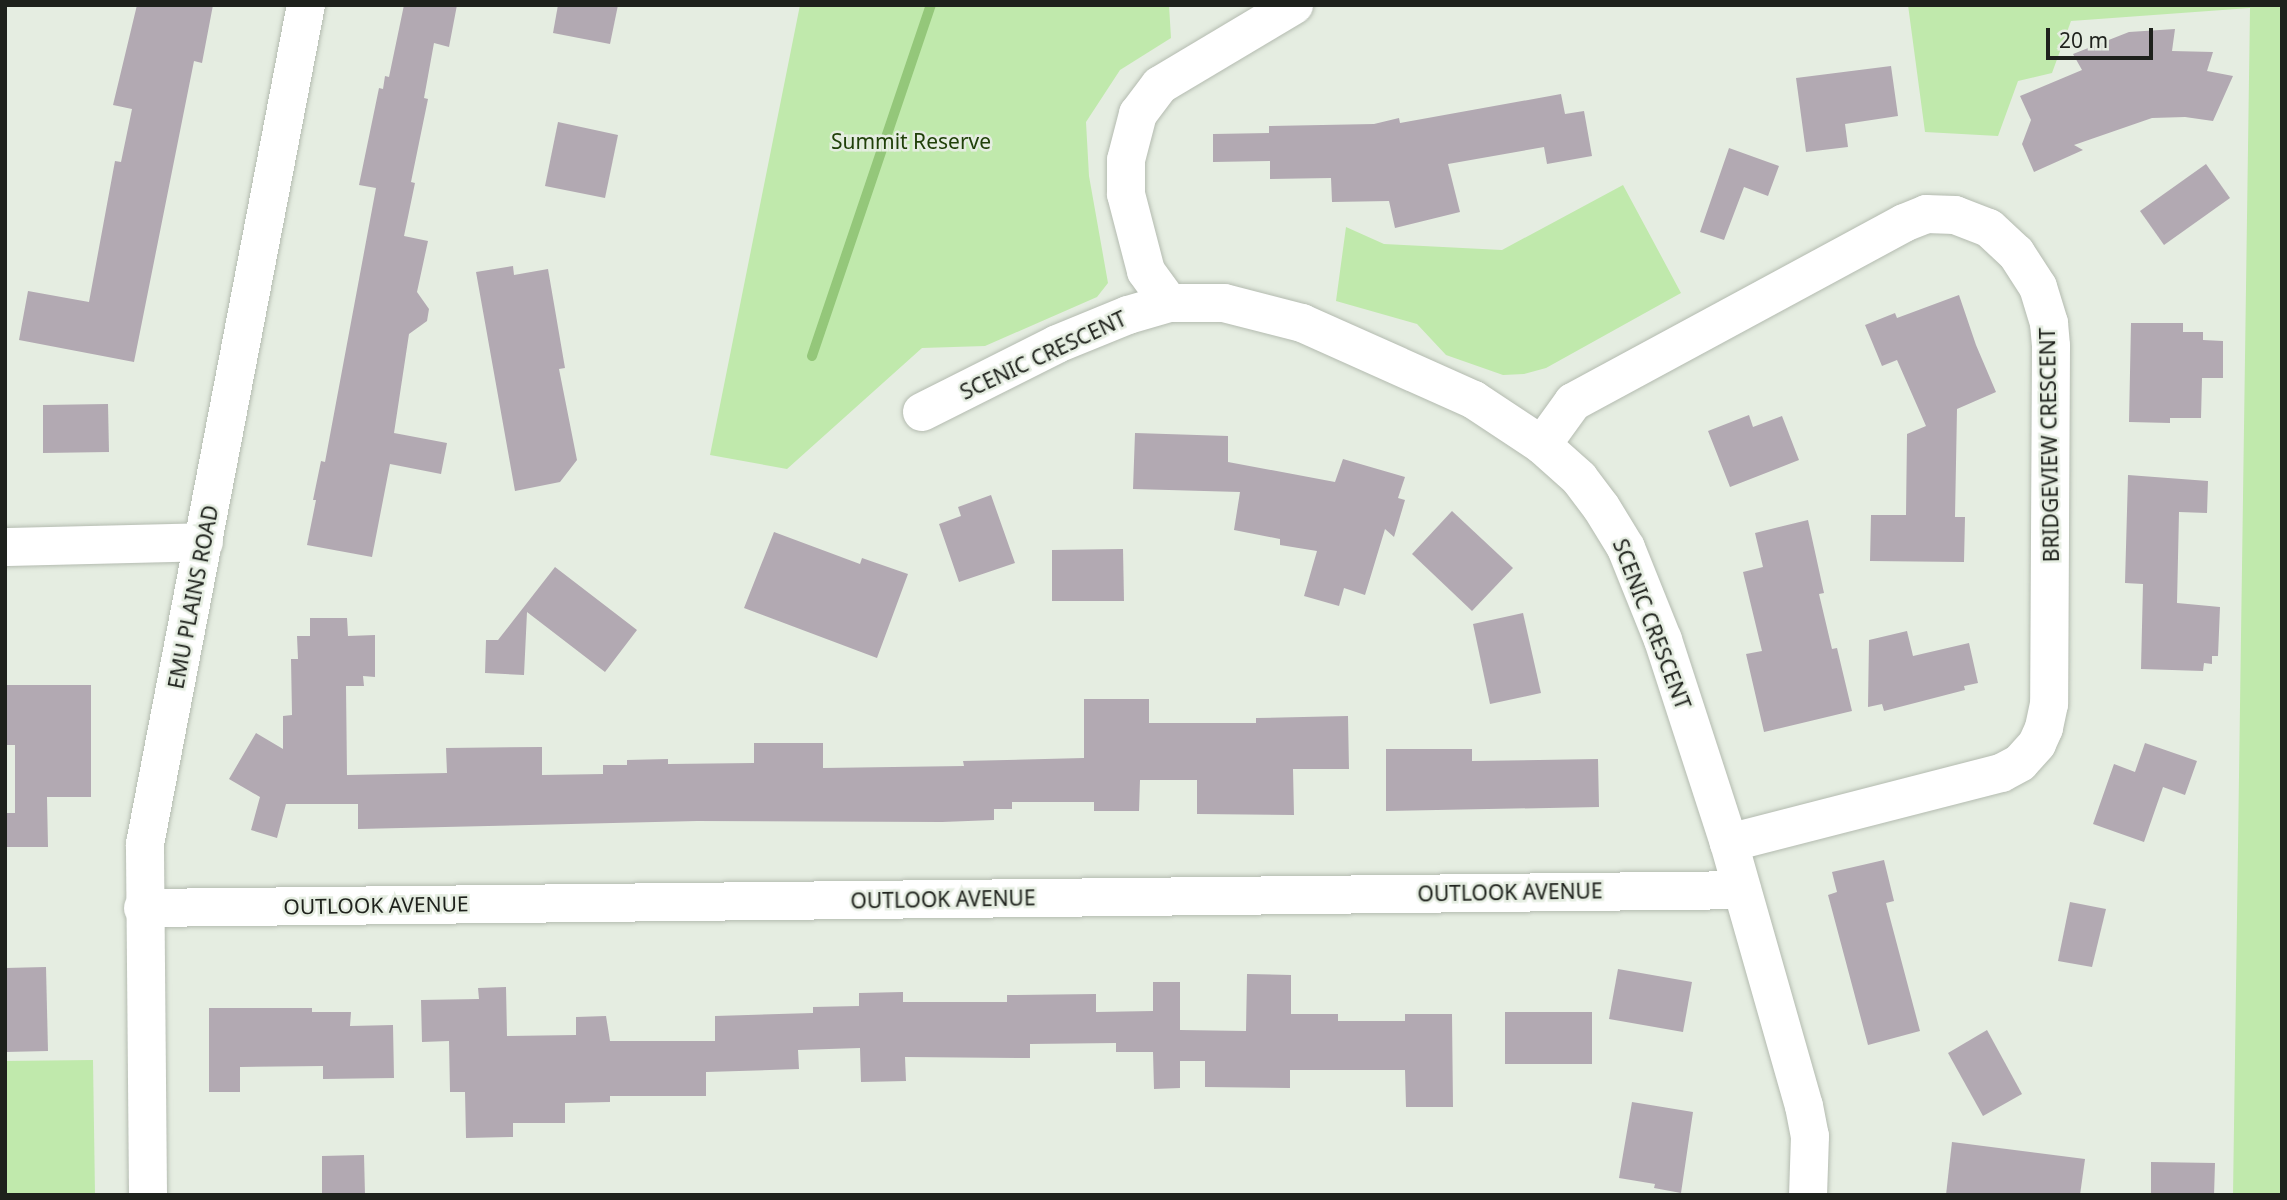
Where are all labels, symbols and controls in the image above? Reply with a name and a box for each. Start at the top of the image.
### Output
scale bar [2049,14,2156,58]
text: 20 m [2059,26,2108,54]
park label: Summit Reserve [831,128,991,154]
street label: SCENIC CRESCENT [956,305,1130,405]
street label: BRIDGEVIEW CRESCENT [2034,327,2064,563]
street label: EMU PLAINS ROAD [163,503,223,691]
street label: SCENIC CRESCENT [1608,535,1696,713]
street label: OUTLOOK AVENUE [1417,878,1603,906]
street label: OUTLOOK AVENUE [850,885,1036,913]
street label: OUTLOOK AVENUE [283,891,469,919]

